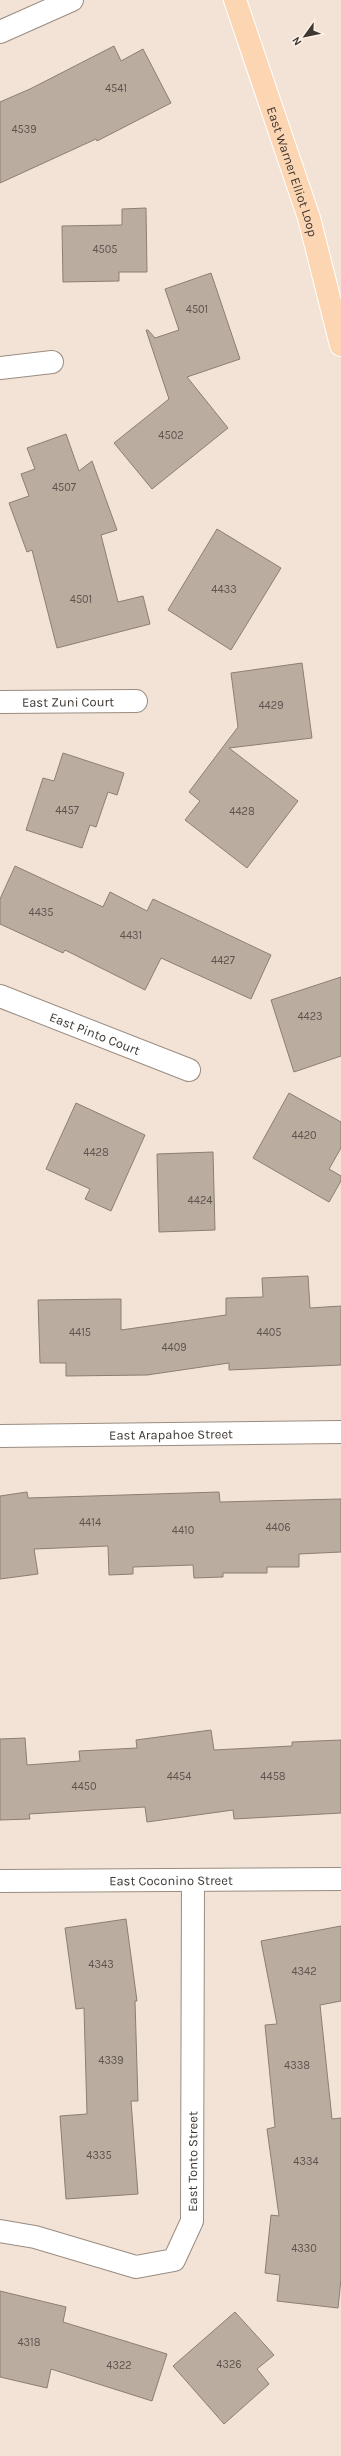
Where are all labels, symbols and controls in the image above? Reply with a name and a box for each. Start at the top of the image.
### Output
north arrow [285,16,325,56]
text: N [289,34,305,48]
house number: 4541 [105,82,127,95]
street label: East Warner Elliot Loop [264,105,320,238]
house number: 4539 [11,123,37,136]
house number: 4505 [92,243,118,256]
house number: 4501 [186,303,208,316]
house number: 4502 [158,429,184,442]
house number: 4507 [52,481,76,494]
house number: 4433 [211,583,237,596]
house number: 4501 [70,593,92,606]
street label: East Zuni Court [22,694,114,710]
house number: 4429 [258,699,284,712]
house number: 4457 [55,804,79,817]
house number: 4428 [229,805,255,818]
house number: 4435 [29,906,54,919]
house number: 4431 [120,929,142,942]
house number: 4427 [211,954,235,967]
street label: East Pinto Court [47,1009,142,1058]
house number: 4423 [297,1010,323,1023]
house number: 4420 [291,1129,317,1142]
house number: 4428 [83,1146,109,1159]
house number: 4424 [188,1194,212,1207]
house number: 4415 [69,1326,91,1339]
house number: 4405 [256,1326,282,1339]
house number: 4409 [161,1341,187,1354]
street label: East Arapahoe Street [109,1426,233,1443]
house number: 4414 [79,1516,101,1529]
house number: 4406 [265,1521,291,1534]
house number: 4410 [172,1524,194,1537]
house number: 4454 [167,1770,191,1783]
house number: 4458 [260,1770,286,1783]
house number: 4450 [71,1780,97,1793]
street label: East Coconino Street [109,1873,233,1888]
house number: 4343 [88,1958,114,1971]
house number: 4342 [291,1965,317,1978]
house number: 4339 [98,2054,124,2067]
house number: 4338 [284,2059,310,2072]
street label: East Tonto Street [185,2111,200,2212]
house number: 4335 [86,2149,112,2162]
house number: 4334 [293,2155,319,2168]
house number: 4330 [291,2242,317,2255]
house number: 4318 [17,2336,41,2349]
house number: 4326 [216,2358,242,2371]
house number: 4322 [106,2359,132,2372]

